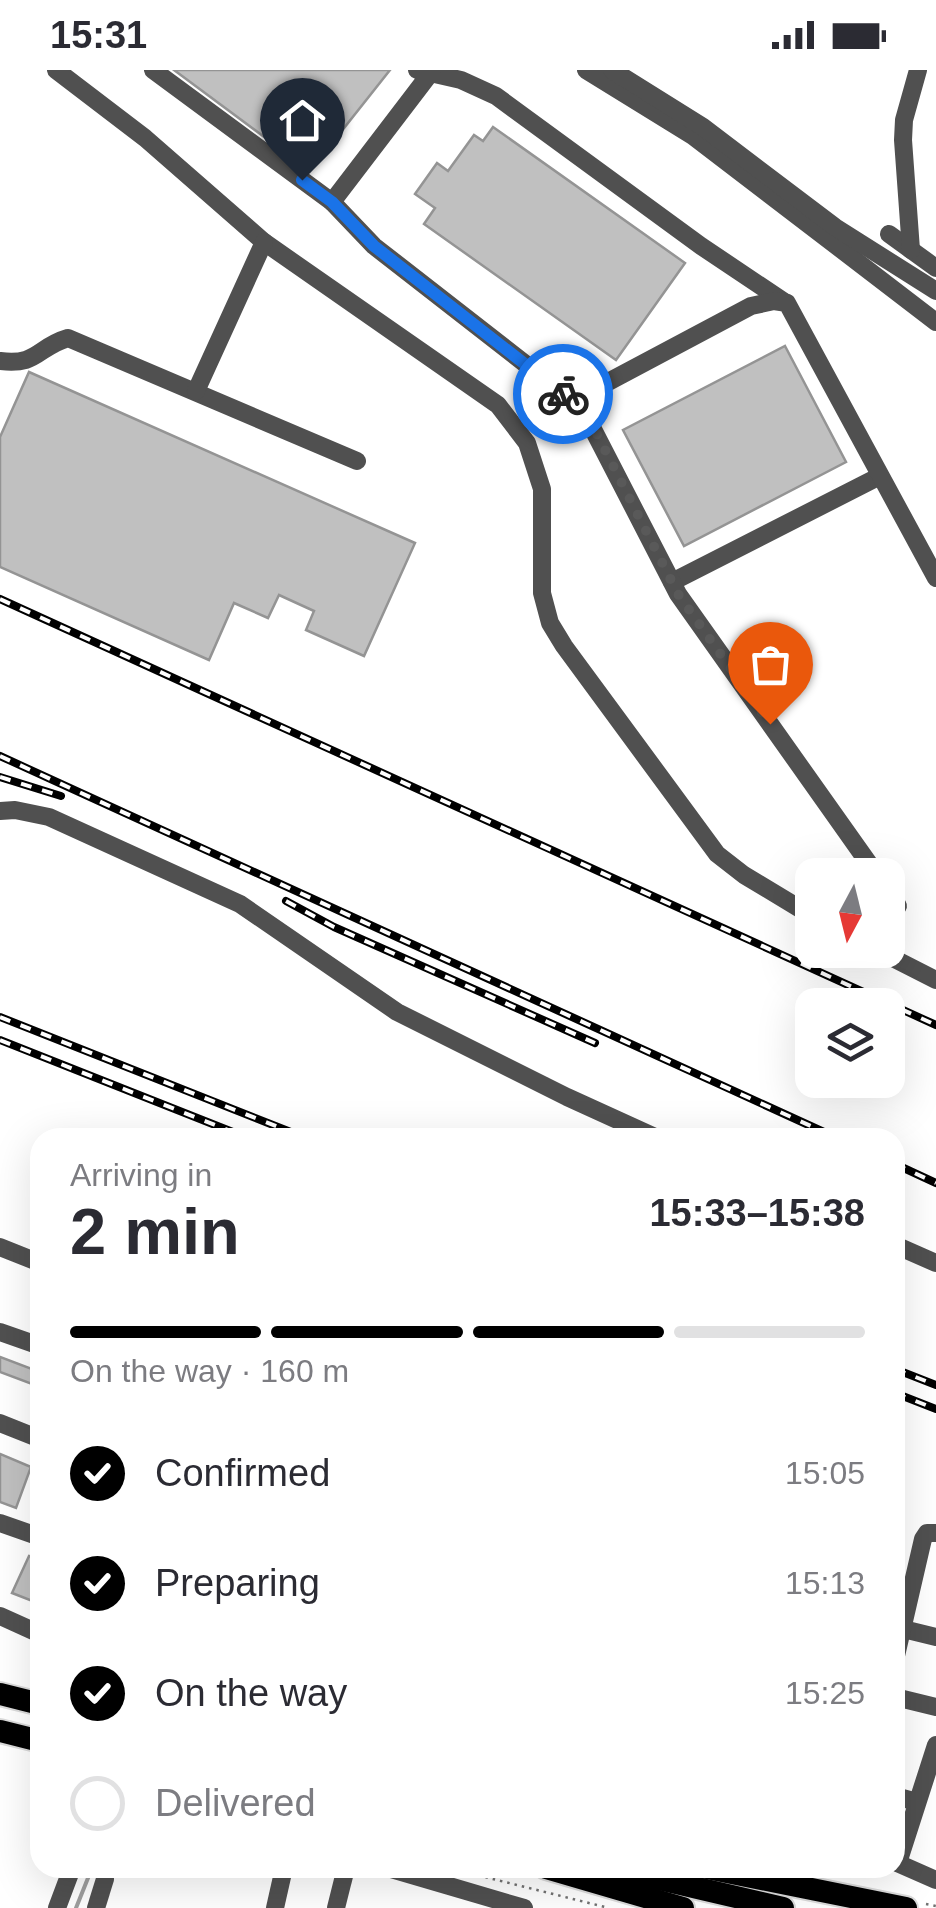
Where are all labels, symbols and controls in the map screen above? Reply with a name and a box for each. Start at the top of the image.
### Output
text: 15:31 [50,14,147,56]
pin [260,78,345,181]
icon: home [275,93,330,148]
courier [513,344,613,444]
icon: bike [536,367,591,422]
pin [728,622,813,725]
icon: bag [743,637,798,692]
north arrow [795,858,905,968]
map controls [795,858,905,1098]
button: layers [795,988,905,1098]
text: Arriving in [70,1157,212,1193]
text: 15:33–15:38 [649,1192,865,1234]
text: 2 min [70,1195,240,1268]
text: On the way · 160 m [70,1353,349,1389]
icon: check [70,1446,125,1501]
text: Confirmed [155,1452,330,1494]
text: 15:05 [785,1455,865,1491]
icon: check [70,1556,125,1611]
text: Preparing [155,1562,320,1604]
text: 15:13 [785,1565,865,1601]
icon: check [70,1666,125,1721]
text: On the way [155,1672,347,1714]
text: 15:25 [785,1675,865,1711]
text: Delivered [155,1782,316,1824]

